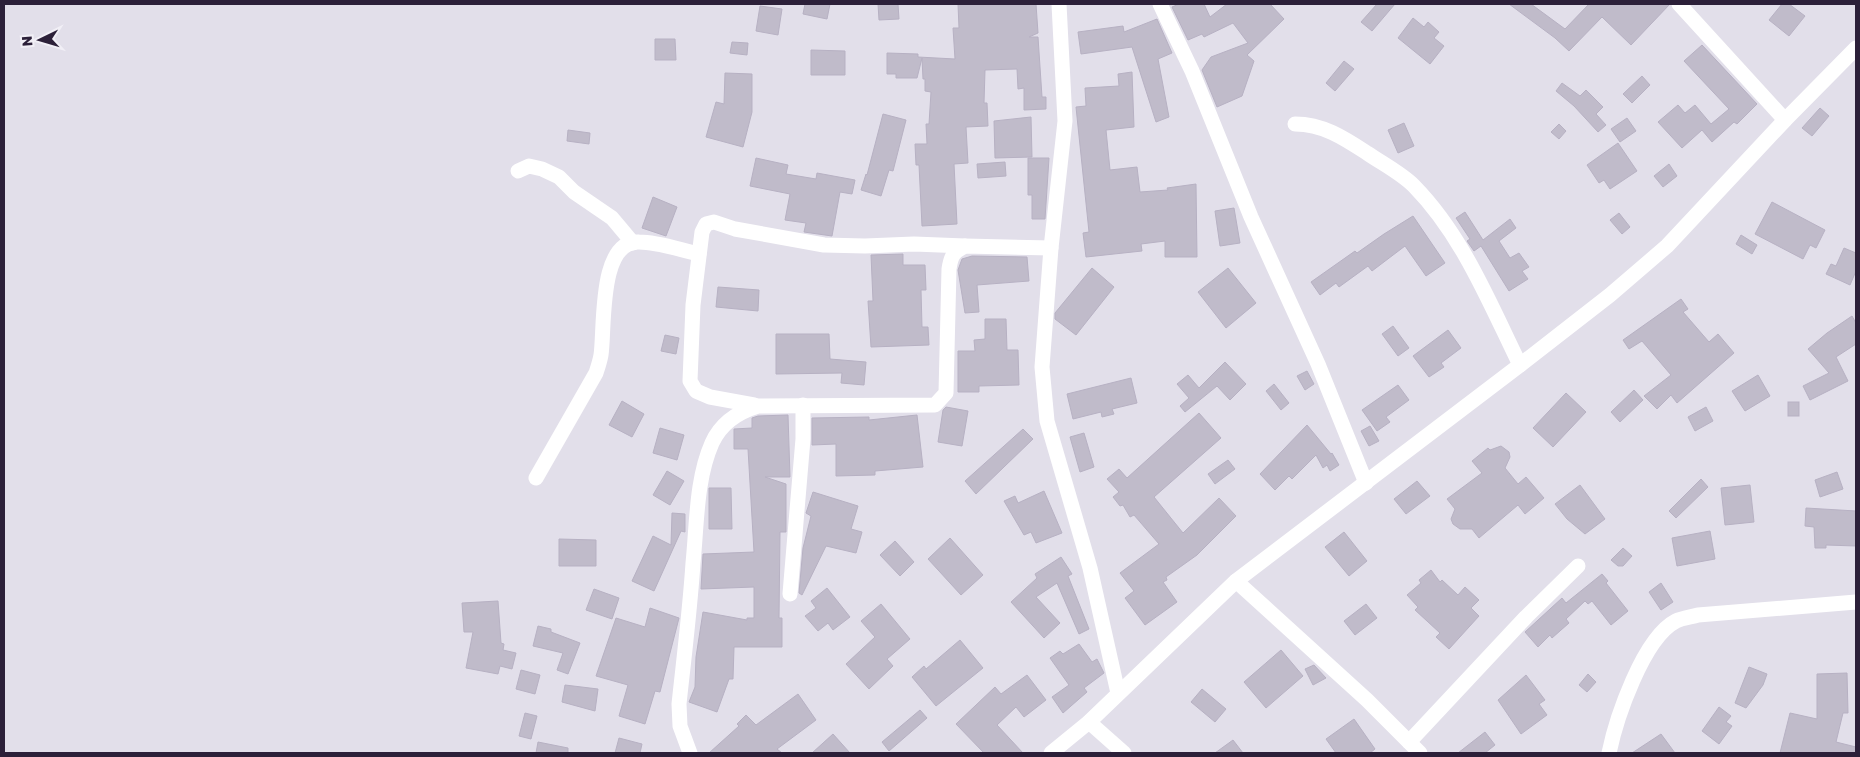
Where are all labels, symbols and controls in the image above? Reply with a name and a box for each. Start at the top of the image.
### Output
north arrow [15,15,65,65]
text: N [18,35,35,47]

